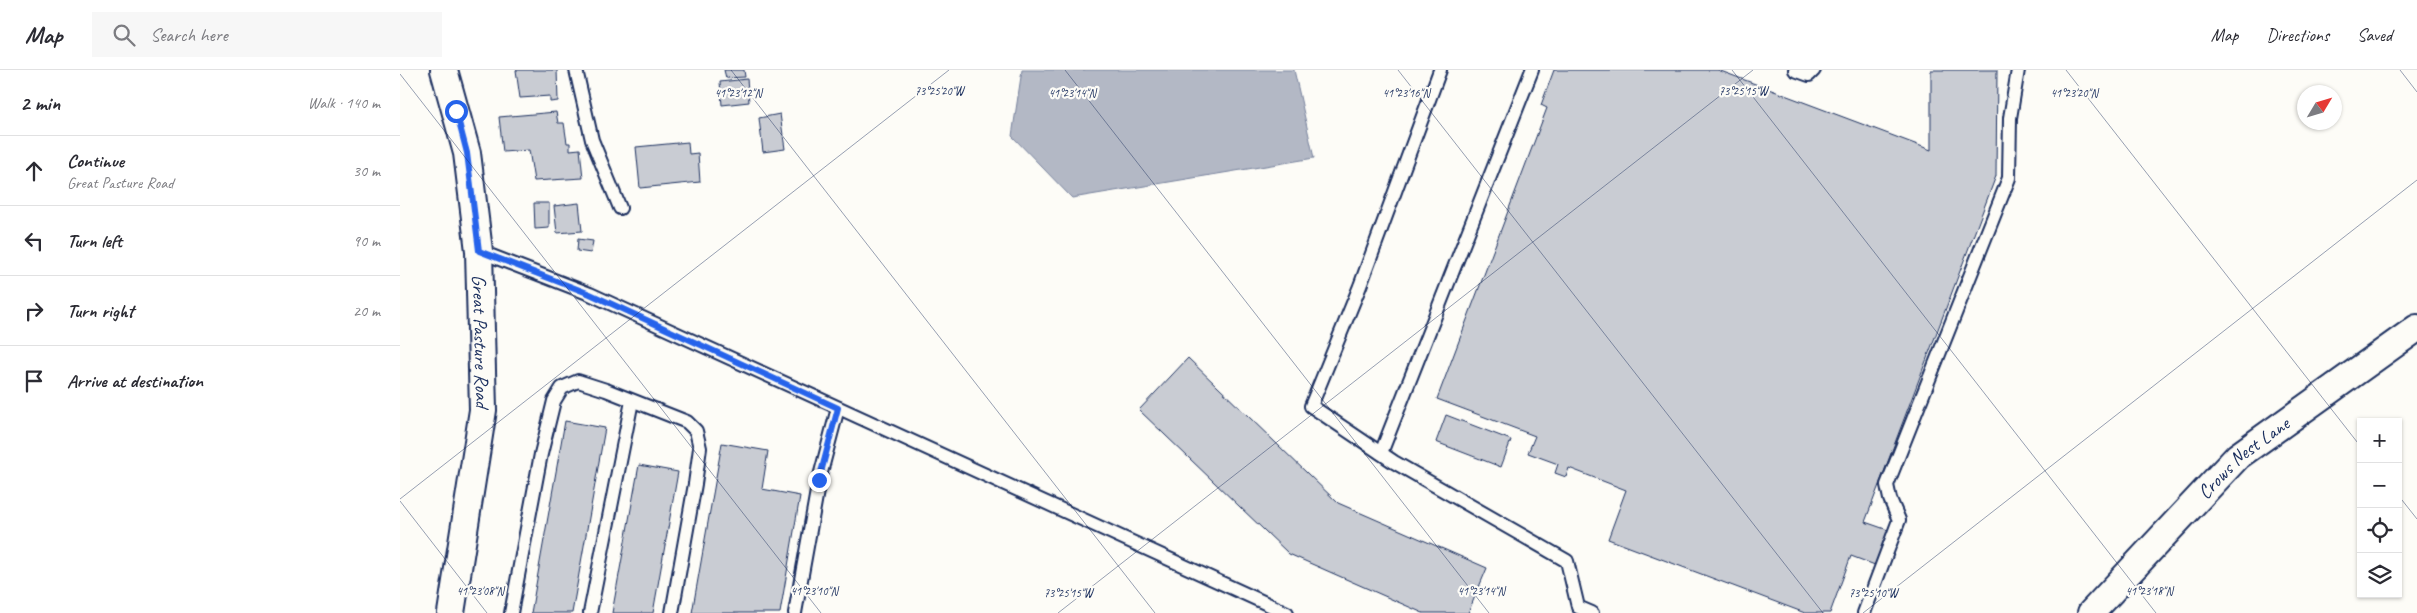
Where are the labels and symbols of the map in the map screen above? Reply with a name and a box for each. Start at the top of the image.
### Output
text: 73°25'20"W [915,83,966,99]
text: 73°25'15"W [1719,83,1770,99]
text: 41°23'12"N [714,85,763,101]
text: 41°23'14"N [1048,85,1097,101]
text: 41°23'16"N [1382,85,1431,101]
text: 41°23'20"N [2050,85,2099,101]
north arrow [2297,85,2342,130]
route start [445,100,468,123]
street label: Great Pasture Road [467,274,496,411]
street label: Crows Nest Lane [2192,410,2295,504]
route end [808,469,831,492]
text: 41°23'08"N [456,583,505,599]
text: 41°23'10"N [790,583,839,599]
text: 41°23'14"N [1457,583,1506,599]
text: 41°23'18"N [2125,583,2174,599]
text: 73°25'15"W [1044,585,1095,601]
text: 73°25'10"W [1849,585,1900,601]

